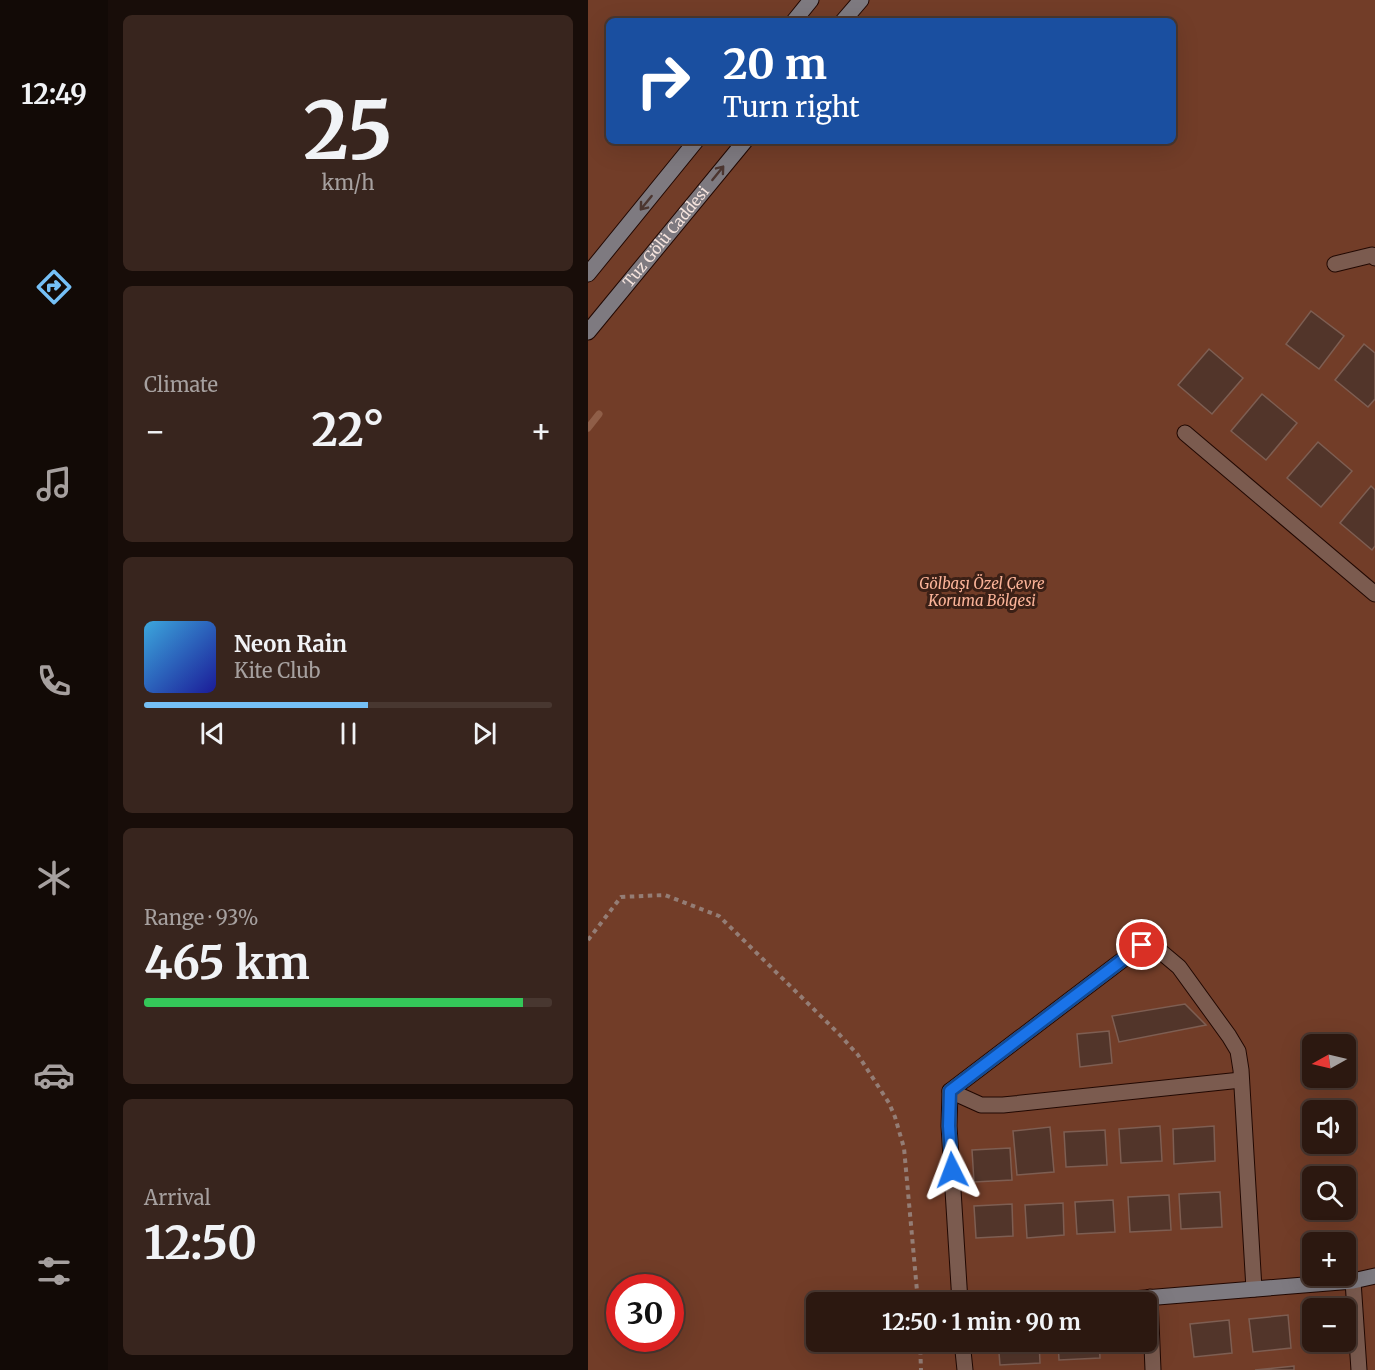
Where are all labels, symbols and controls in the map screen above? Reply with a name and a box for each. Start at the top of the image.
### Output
text: 20 m [723,38,827,90]
icon: right [624,42,702,120]
text: 12:49 [21,77,87,111]
text: 25 [303,82,393,180]
text: Turn right [723,90,860,124]
one-way arrow [712,165,725,181]
text: km/h [322,170,374,195]
street label: Tuz Gölü Caddesi [619,182,713,291]
one-way arrow [640,195,653,211]
icon: directions [33,266,75,308]
text: Climate [144,372,218,397]
text: 22° [312,402,384,458]
text: − [144,411,166,452]
text: + [530,411,552,452]
icon: music [33,463,75,505]
park label: Gölbaşı Özel Çevre Koruma Bölgesi [919,574,1045,610]
text: Neon Rain [234,630,347,658]
text: Kite Club [234,658,320,683]
icon: phone [33,660,75,702]
icon: previous [196,717,229,750]
icon: pause [332,717,365,750]
icon: next [468,717,501,750]
icon: climate [33,857,75,899]
text: Range · 93% [144,905,259,930]
pin [1116,919,1167,970]
icon: arrive [1125,928,1158,961]
text: 465 km [144,935,310,991]
north arrow [1302,1034,1356,1088]
map controls [1302,1034,1356,1352]
icon: car [33,1054,75,1096]
button: sound [1302,1100,1356,1154]
position arrow [920,1138,984,1202]
button: search [1302,1166,1356,1220]
text: Arrival [144,1185,211,1210]
text: 12:50 [144,1215,257,1271]
button: + [1302,1232,1356,1286]
icon: filters [33,1250,75,1292]
speed limit sign: 30 [606,1274,684,1352]
button: − [1302,1298,1356,1352]
text: 12:50 · 1 min · 90 m [882,1308,1081,1336]

